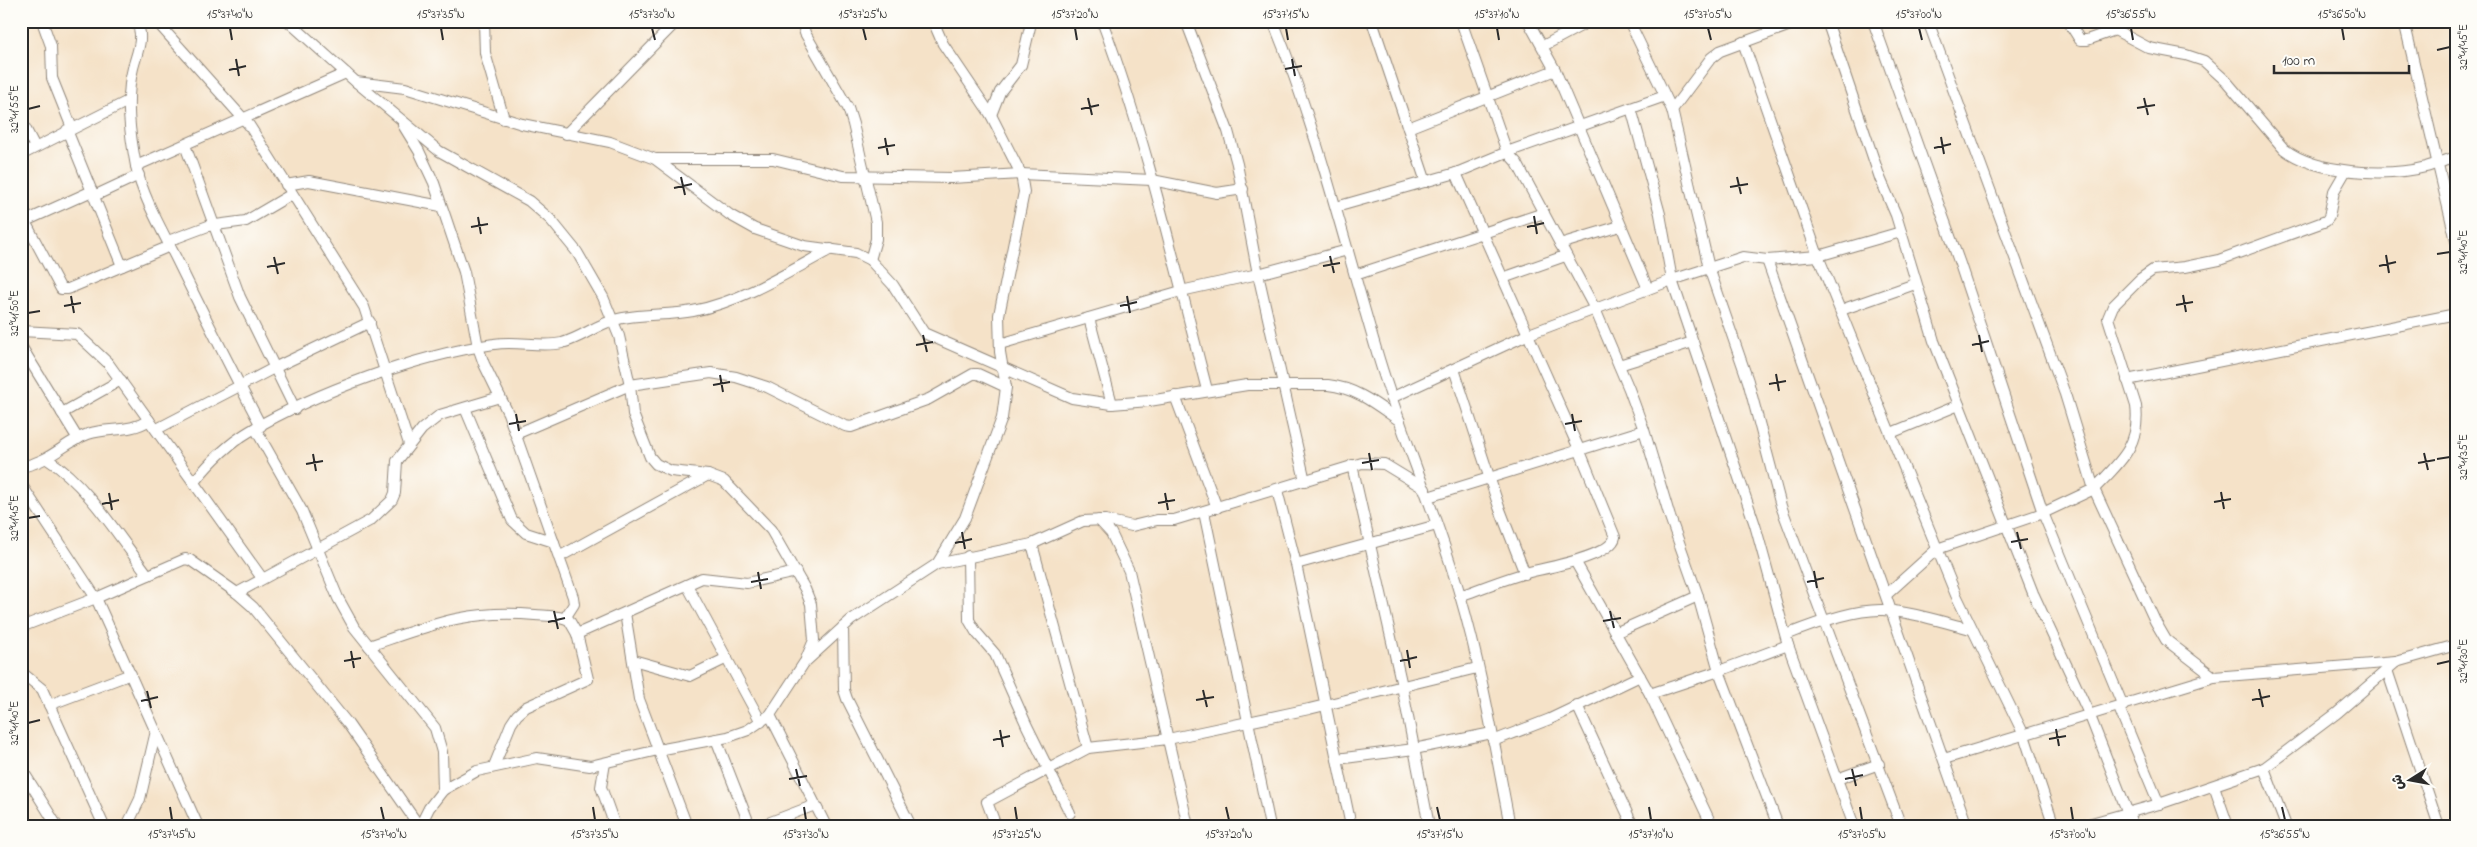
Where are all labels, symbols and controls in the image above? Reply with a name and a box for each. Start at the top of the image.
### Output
text: 15°37'40"N [207,6,253,24]
text: 15°37'35"N [417,6,465,24]
text: 15°37'30"N [629,6,675,24]
text: 15°37'25"N [839,6,887,24]
text: 15°37'20"N [1051,6,1099,24]
text: 15°37'15"N [1263,6,1309,24]
text: 15°37'10"N [1475,6,1519,24]
text: 15°37'05"N [1684,6,1732,24]
text: 15°37'00"N [1896,6,1942,24]
text: 15°36'55"N [2106,6,2156,24]
text: 15°36'50"N [2318,6,2366,24]
text: 32°41'45"E [2455,24,2473,70]
scale bar [2274,42,2410,74]
text: 100 m [2282,50,2315,72]
text: 32°41'55"E [6,85,24,133]
text: 32°41'40"E [2455,230,2473,274]
text: 32°41'50"E [6,290,24,336]
text: 32°41'35"E [2455,434,2473,480]
text: 32°41'45"E [6,495,24,541]
text: 32°41'30"E [2455,639,2473,683]
text: 32°41'40"E [6,701,24,745]
north arrow [2384,754,2434,804]
text: ش [2387,773,2410,792]
text: 15°37'45"N [148,826,196,844]
text: 15°37'40"N [361,826,407,844]
text: 15°37'35"N [571,826,619,844]
text: 15°37'30"N [783,826,829,844]
text: 15°37'25"N [993,826,1041,844]
text: 15°37'20"N [1205,826,1253,844]
text: 15°37'15"N [1417,826,1463,844]
text: 15°37'10"N [1629,826,1673,844]
text: 15°37'05"N [1838,826,1886,844]
text: 15°37'00"N [2050,826,2096,844]
text: 15°36'55"N [2260,826,2310,844]

